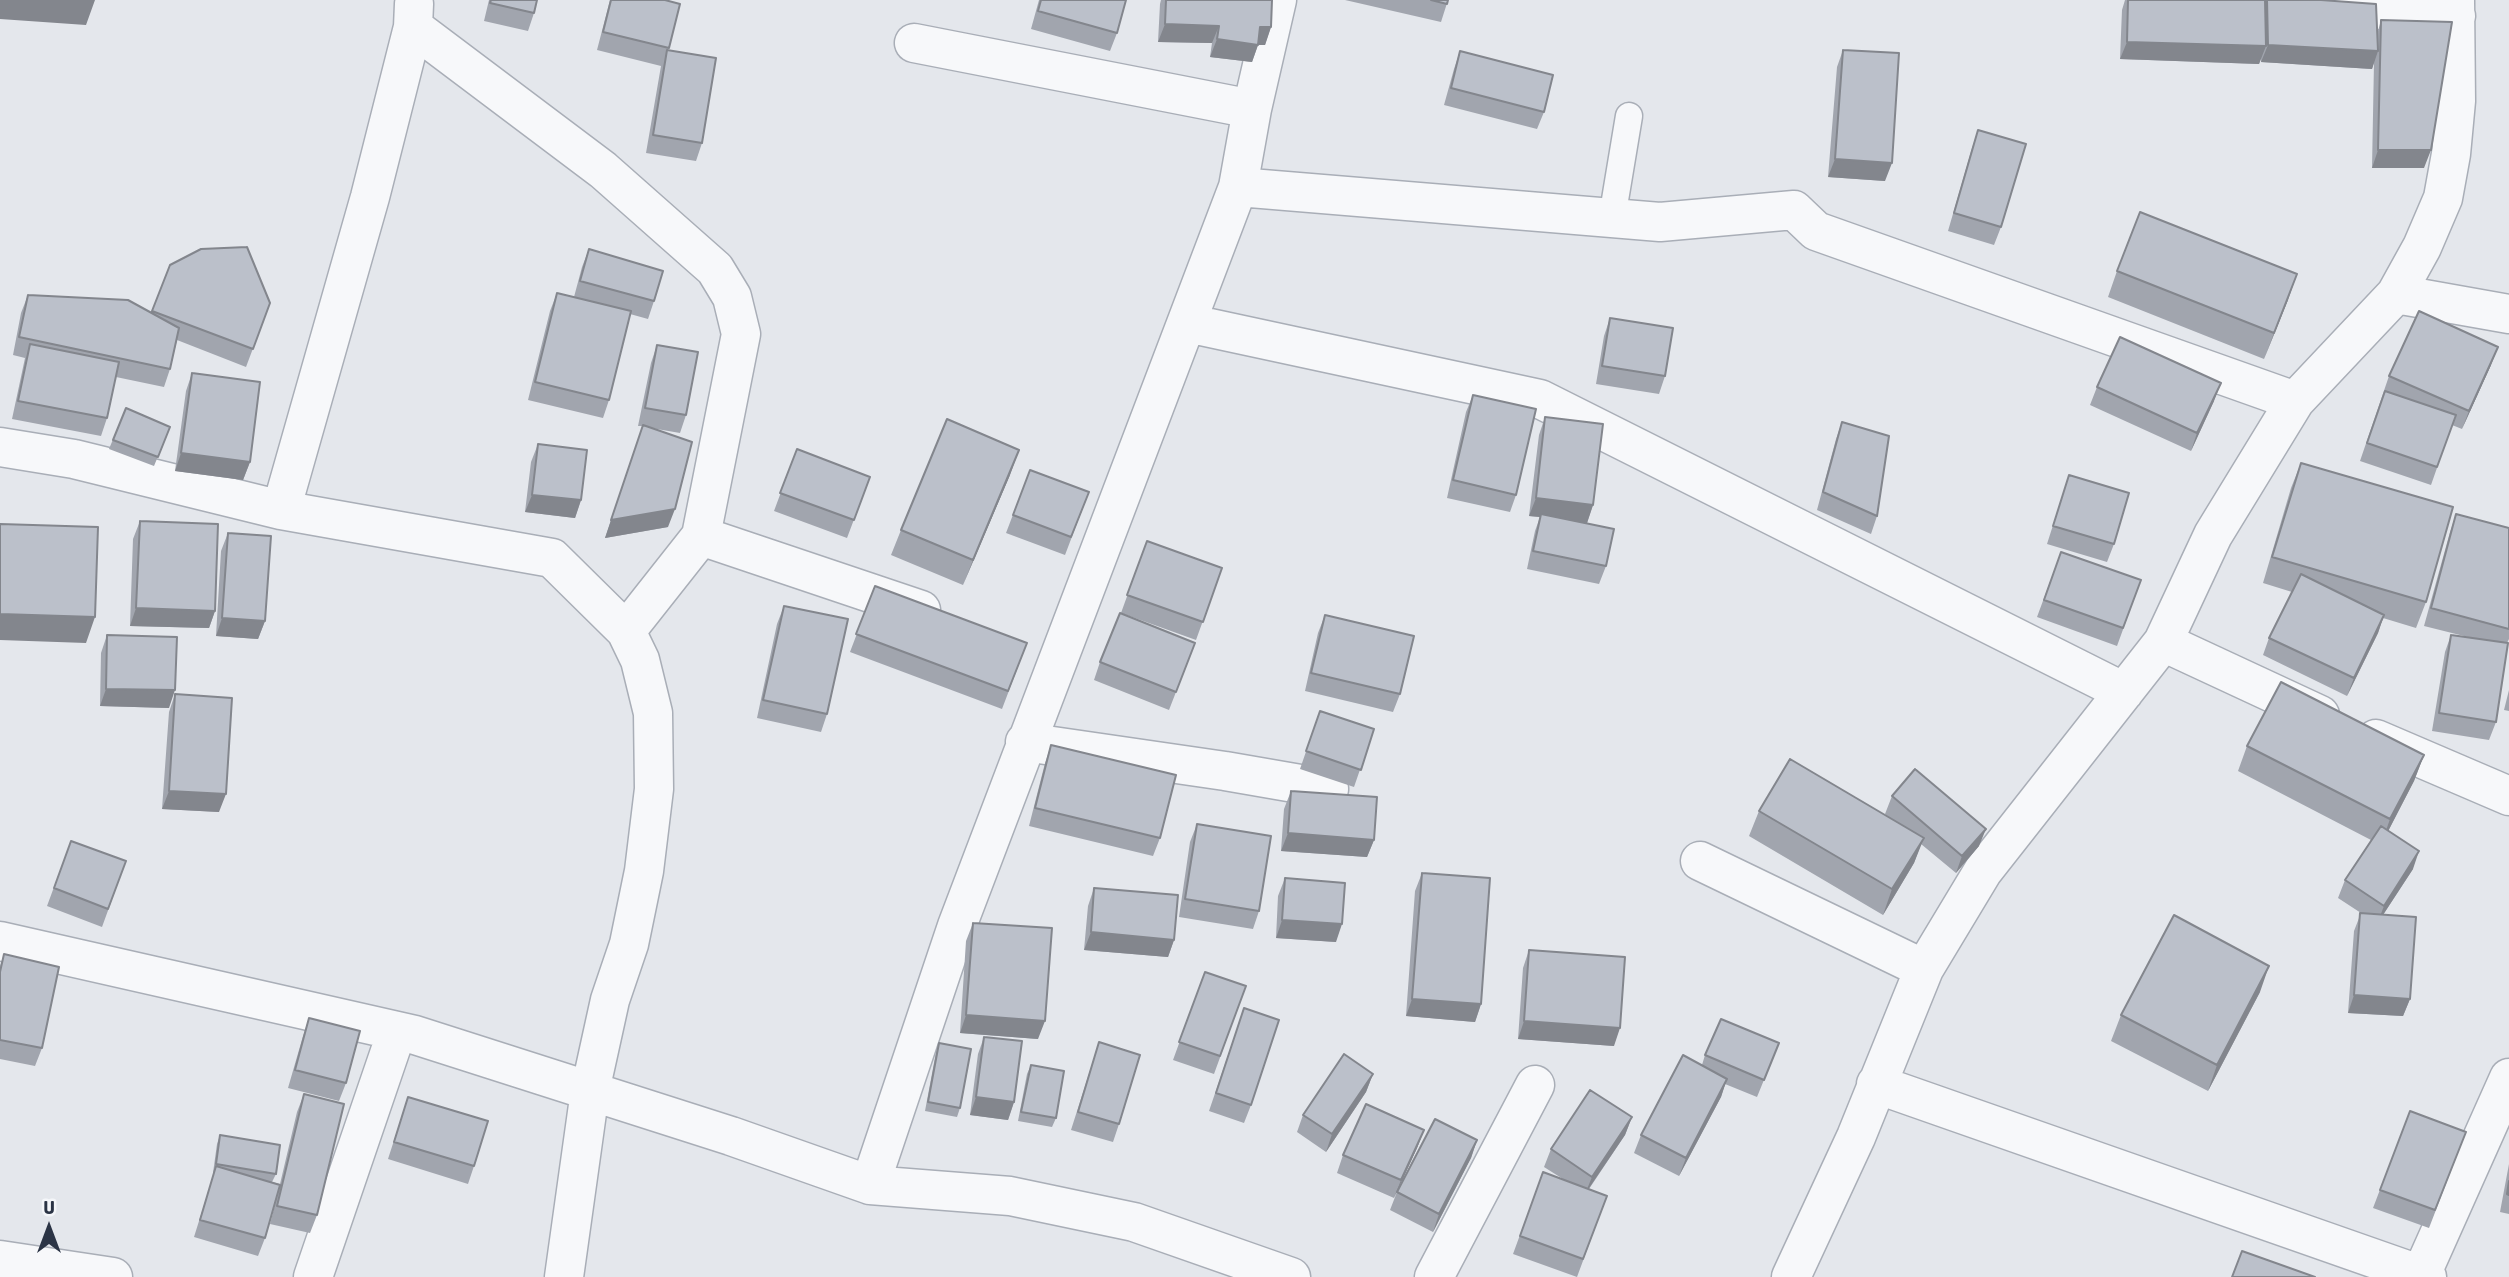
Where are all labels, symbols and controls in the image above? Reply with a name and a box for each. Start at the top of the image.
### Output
north arrow [14,1193,84,1263]
text: U [43,1196,55,1218]

